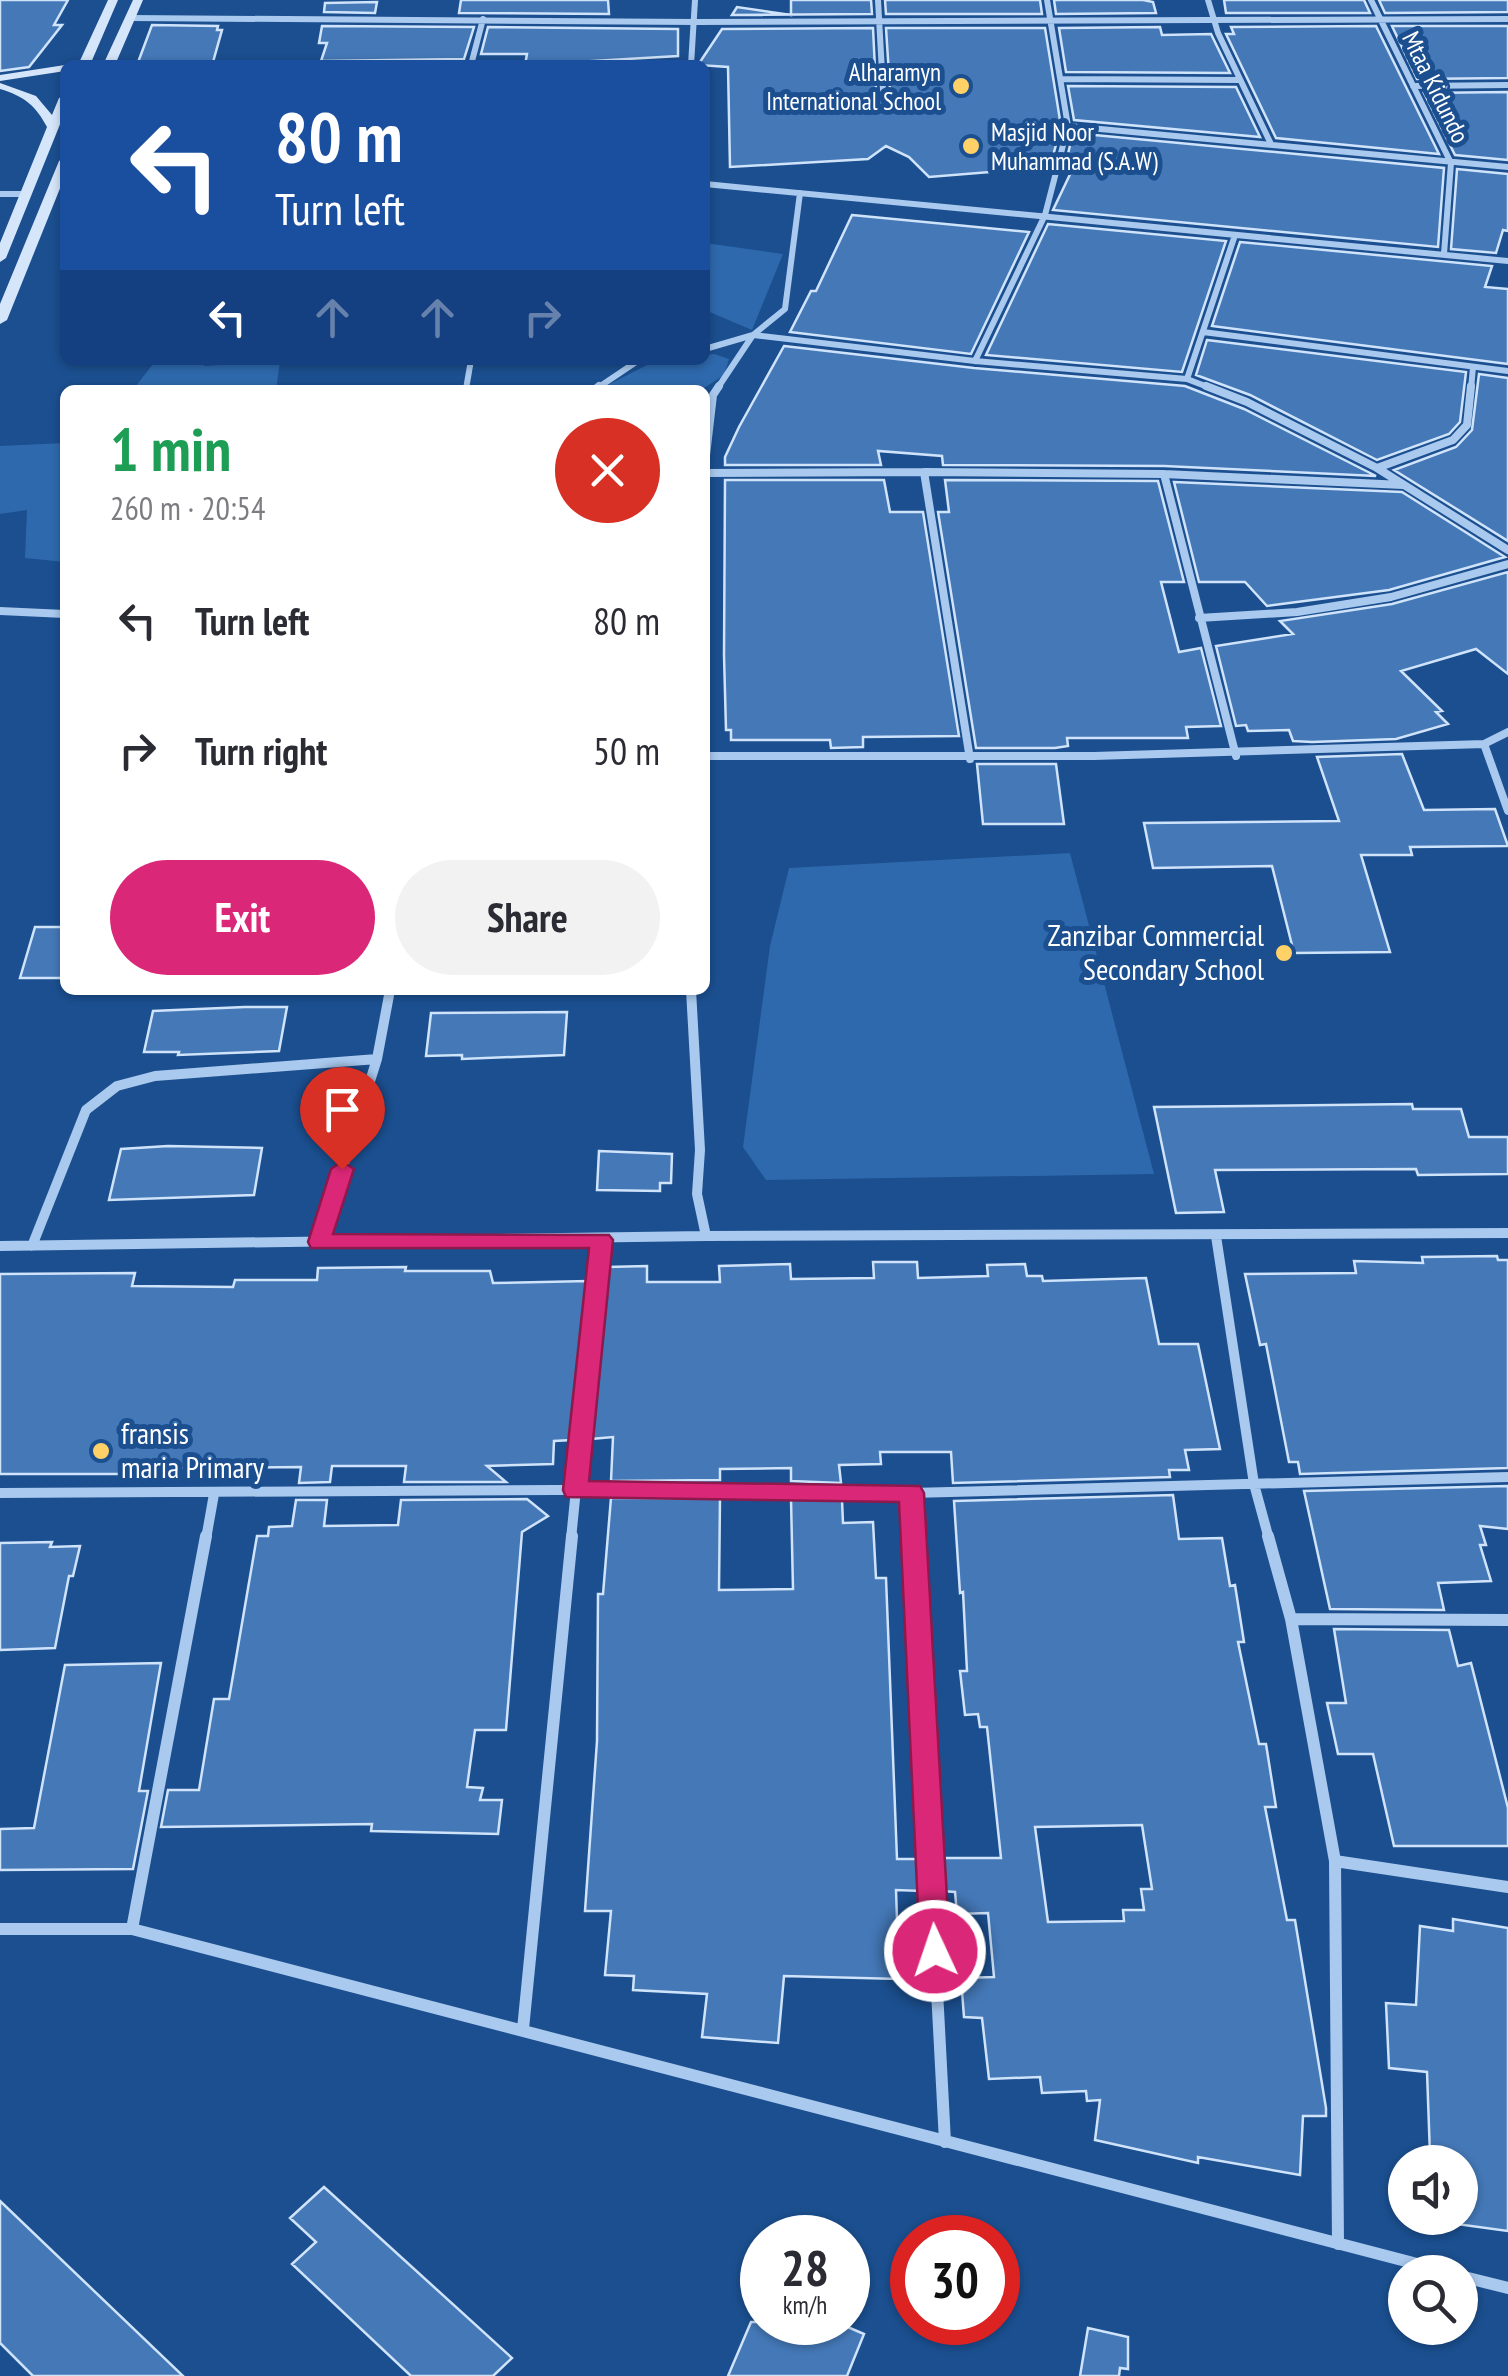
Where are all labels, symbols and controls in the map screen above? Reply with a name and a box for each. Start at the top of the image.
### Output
street label: Mtaa Kidundo [1395,26,1477,148]
place label: Alharamyn International School [766,56,941,117]
marker: Alharamyn International School [950,75,972,97]
text: 80 m [275,91,403,181]
icon: left [110,100,240,230]
place label: Masjid Noor Muhammad (S.A.W) [991,116,1158,177]
marker: Masjid Noor Muhammad (S.A.W) [960,135,982,157]
text: Turn left [275,179,405,237]
icon: left [200,290,255,345]
icon: ahead [305,290,360,345]
icon: ahead [410,290,465,345]
icon: right [515,290,570,345]
text: 1 min [110,410,231,488]
button: close [555,418,660,523]
text: 260 m · 20:54 [110,487,265,529]
icon: left [110,593,165,648]
text: Turn left [195,596,309,645]
text: 80 m [593,596,660,645]
icon: right [110,723,165,778]
text: Turn right [195,726,327,775]
text: 50 m [593,726,660,775]
button: Exit [110,860,375,975]
button: Share [395,860,660,975]
place label: Zanzibar Commercial Secondary School [1048,915,1264,988]
marker: Zanzibar Commercial Secondary School [1273,942,1295,964]
pin [300,1067,385,1170]
icon: arrive [315,1082,370,1137]
place label: fransis maria Primary [121,1413,265,1486]
marker: fransis maria Primary [90,1440,112,1462]
position arrow [883,1899,987,2003]
map controls [1388,2145,1478,2345]
button: sound [1388,2145,1478,2235]
speed limit sign: 30 [890,2215,1020,2345]
text: 28 [781,2235,829,2300]
button: search [1388,2255,1478,2345]
text: km/h [783,2289,827,2321]

